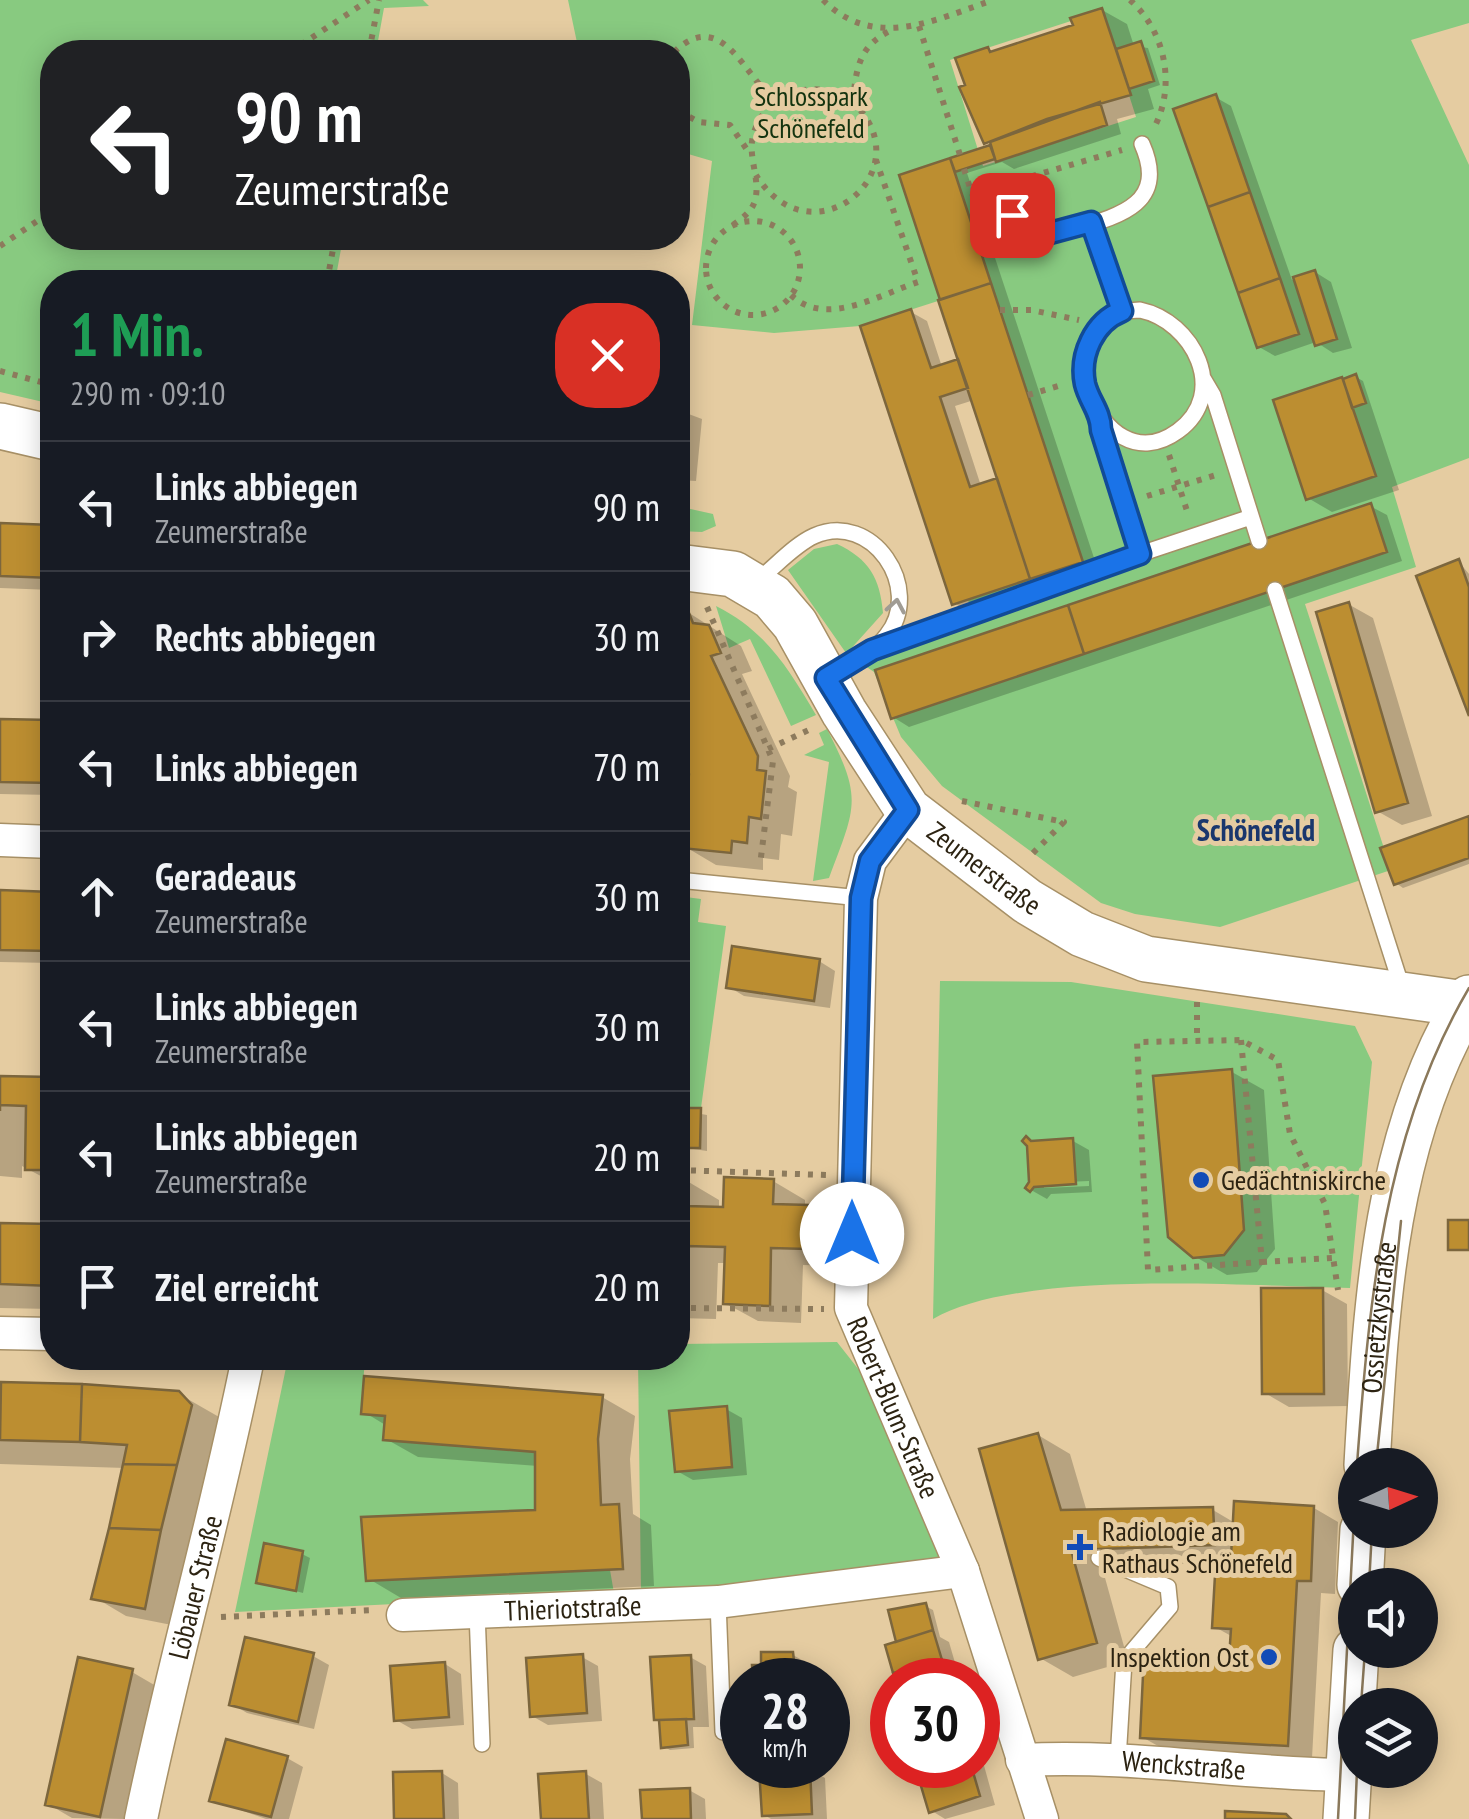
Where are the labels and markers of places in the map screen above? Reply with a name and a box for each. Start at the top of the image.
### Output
pin [970,173,1055,258]
place label: Gedächtniskirche [1221,1161,1386,1198]
marker: Gedächtniskirche [1190,1169,1212,1191]
place label: Radiologie am Rathaus Schönefeld [1102,1512,1293,1581]
marker: Radiologie am Rathaus Schönefeld [1067,1534,1093,1560]
place label: Inspektion Ost [1109,1638,1249,1675]
marker: Inspektion Ost [1258,1646,1280,1668]

